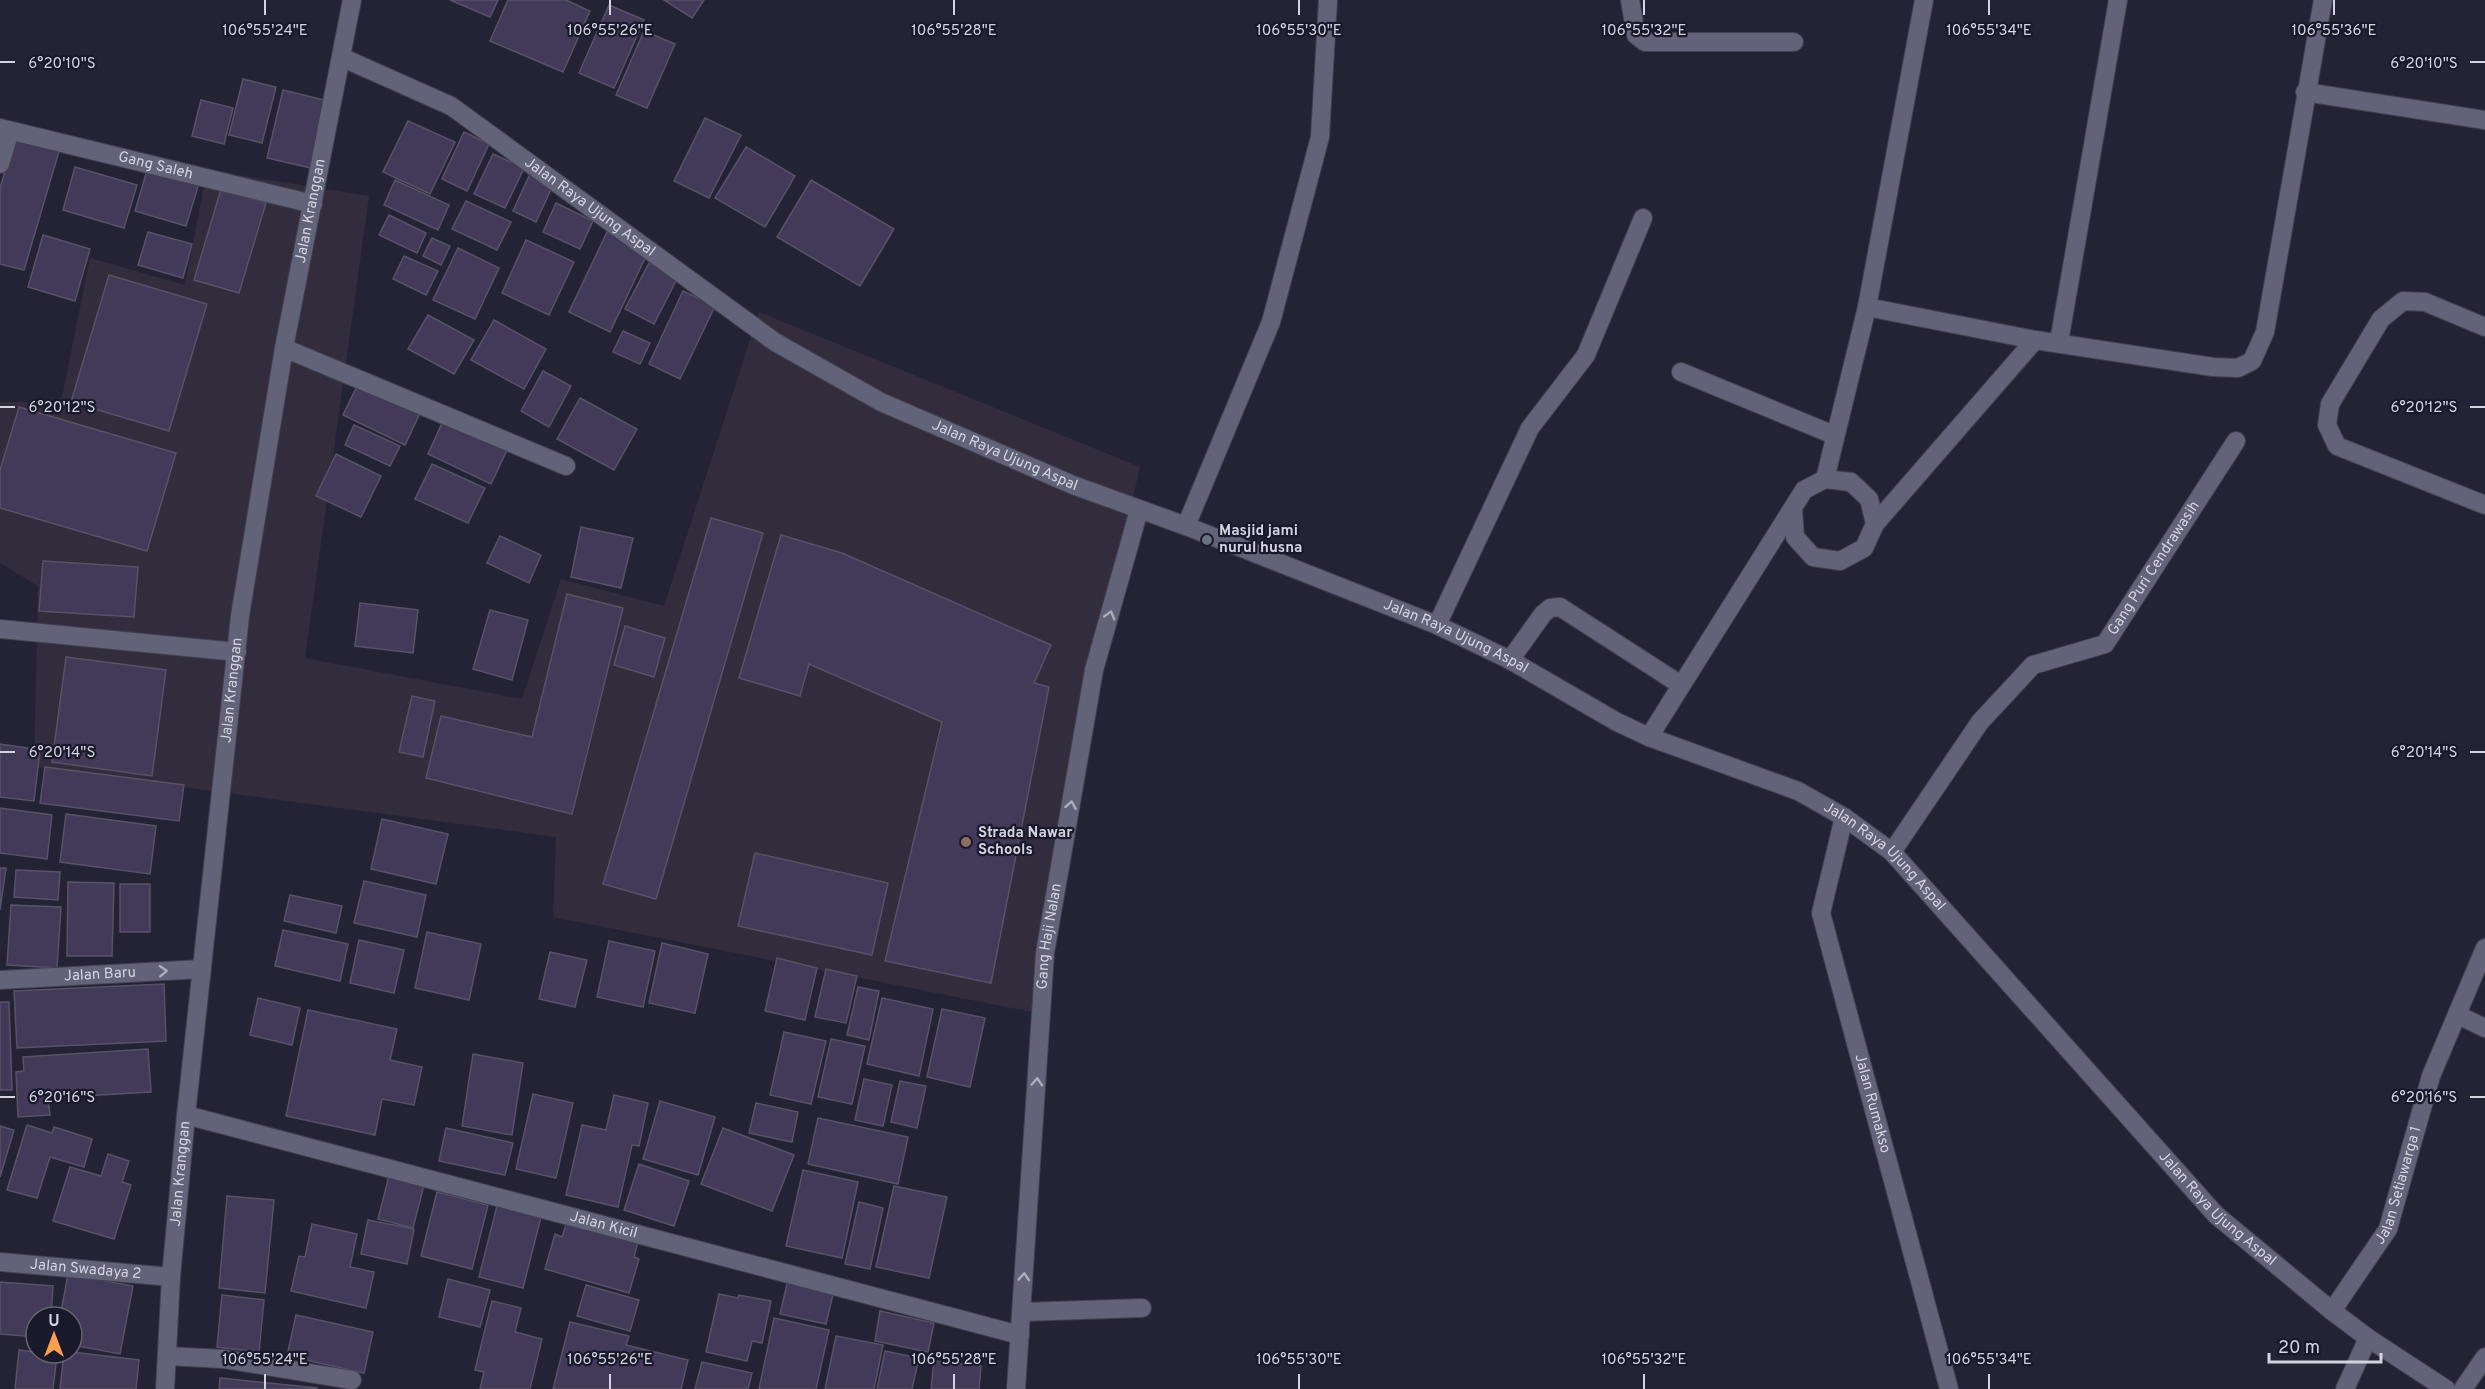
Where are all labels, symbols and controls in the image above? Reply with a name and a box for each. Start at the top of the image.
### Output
text: 106°55'24"E [222,22,308,41]
text: 106°55'26"E [567,22,653,41]
text: 106°55'28"E [911,22,997,41]
text: 106°55'30"E [1256,22,1342,41]
text: 106°55'32"E [1601,22,1687,41]
text: 106°55'34"E [1946,22,2032,41]
text: 106°55'36"E [2291,22,2377,41]
text: 6°20'10"S [28,55,96,74]
text: 6°20'10"S [2390,55,2458,74]
street label: Gang Saleh [116,148,195,184]
street label: Jalan Raya Ujung Aspal [521,153,659,261]
street label: Jalan Kranggan [291,157,330,265]
text: 6°20'12"S [29,399,95,418]
text: 6°20'12"S [2391,399,2457,418]
street label: Jalan Raya Ujung Aspal [929,416,1080,495]
street label: Gang Puri Cendrawasih [2104,497,2204,639]
place label: Masjid jami nurul husna [1219,522,1302,558]
marker: Masjid jami nurul husna [1200,533,1214,547]
street label: Jalan Raya Ujung Aspal [1381,595,1532,678]
one-way arrow [1103,610,1115,621]
street label: Jalan Kranggan [217,637,247,744]
text: 6°20'14"S [29,744,95,763]
text: 6°20'14"S [2391,744,2457,763]
street label: Jalan Raya Ujung Aspal [1820,798,1950,915]
one-way arrow [1064,801,1077,811]
place label: Strada Nawar Schools [978,824,1073,860]
marker: Strada Nawar Schools [959,835,973,849]
street label: Gang Haji Nalan [1033,882,1066,990]
street label: Jalan Baru [63,963,136,986]
one-way arrow [159,965,168,978]
street label: Jalan Rumakso [1850,1052,1895,1155]
one-way arrow [1030,1077,1043,1087]
text: 6°20'16"S [29,1089,95,1108]
text: 6°20'16"S [2391,1089,2457,1108]
street label: Jalan Kranggan [166,1120,195,1227]
street label: Jalan Setiawarga 1 [2371,1124,2426,1248]
street label: Jalan Raya Ujung Aspal [2154,1147,2280,1270]
street label: Jalan Kicil [568,1207,640,1243]
street label: Jalan Swadaya 2 [29,1255,142,1284]
one-way arrow [1017,1272,1030,1281]
north arrow [24,1305,84,1365]
text: U [48,1312,60,1332]
scale bar [2269,1326,2382,1364]
text: 20 m [2278,1337,2320,1360]
text: 106°55'24"E [222,1351,308,1370]
text: 106°55'26"E [567,1351,653,1370]
text: 106°55'28"E [911,1351,997,1370]
text: 106°55'30"E [1256,1351,1342,1370]
text: 106°55'32"E [1601,1351,1687,1370]
text: 106°55'34"E [1946,1351,2032,1370]

